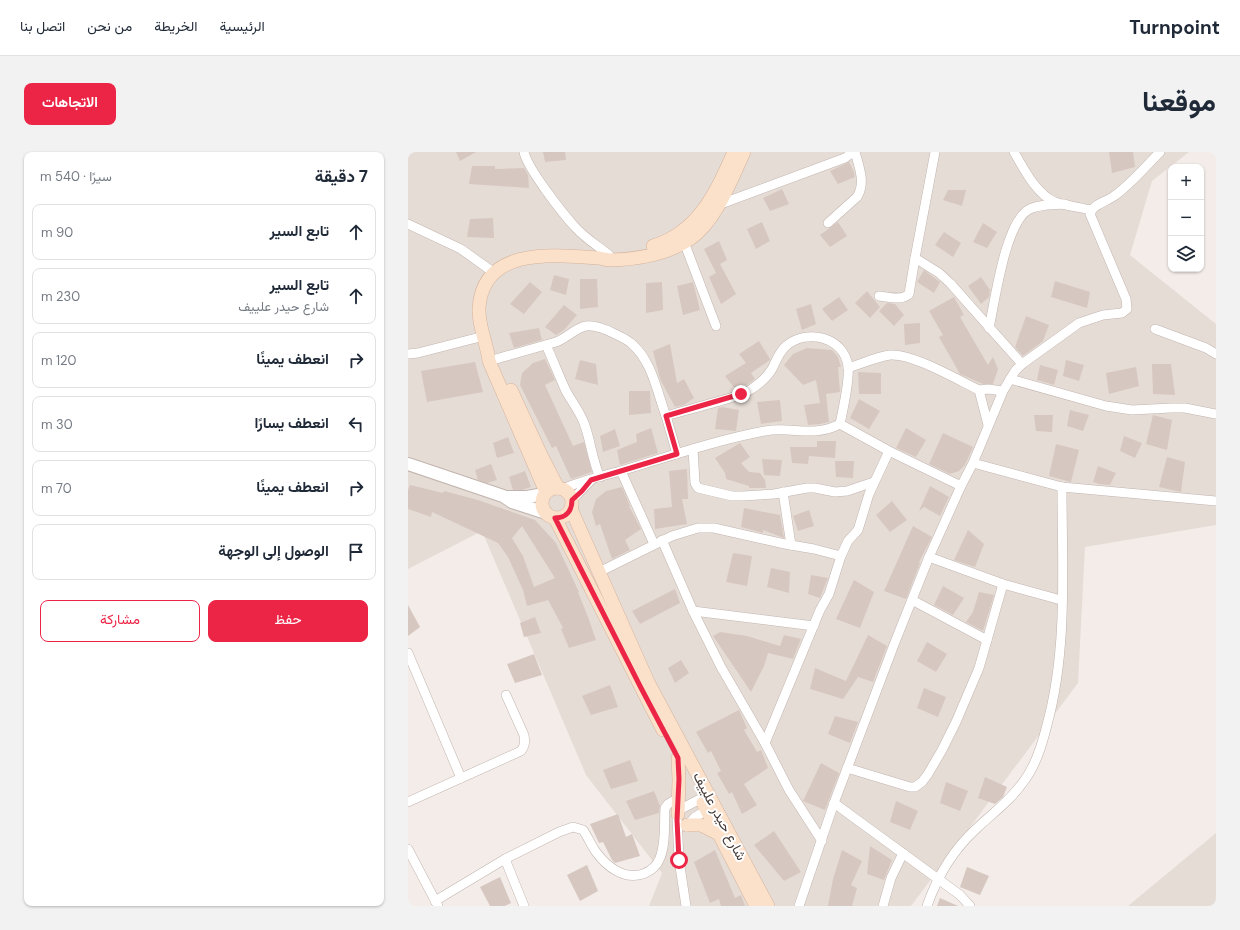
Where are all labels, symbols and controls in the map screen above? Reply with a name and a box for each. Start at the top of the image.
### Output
text: Turnpoint [1129,15,1220,40]
text: اتصل بنا [20,17,65,35]
text: من نحن [87,17,132,35]
text: الخريطة [154,17,197,35]
text: الرئيسية [219,17,265,35]
button: الاتجاهات [24,83,116,125]
text: موقعنا [1142,83,1216,120]
map controls [1168,164,1204,272]
button: + [1168,164,1204,200]
text: 7 دقيقة [315,165,368,187]
text: سيرًا · 540 m [40,168,112,185]
button: − [1168,200,1204,236]
text: تابع السير [270,221,329,241]
icon: ahead [345,221,367,243]
text: 90 m [41,224,73,241]
button: layers [1168,236,1204,272]
text: تابع السير [270,275,329,295]
icon: ahead [345,285,367,307]
text: 230 m [41,288,80,305]
text: شارع حيدر علييف [238,298,329,315]
text: انعطف يمينًا [256,349,329,369]
icon: right [345,349,367,371]
text: 120 m [41,352,76,369]
route end [732,385,750,403]
text: انعطف يسارًا [254,413,329,433]
icon: left [345,413,367,435]
text: 30 m [41,416,73,433]
text: انعطف يمينًا [256,477,329,497]
icon: right [345,477,367,499]
text: 70 m [41,480,72,497]
text: الوصول إلى الوجهة [218,541,329,561]
icon: arrive [345,541,367,563]
button: مشاركة [40,600,200,642]
button: حفظ [208,600,368,642]
street label: شارع حيدر علييف [687,769,751,864]
route start [670,851,688,869]

